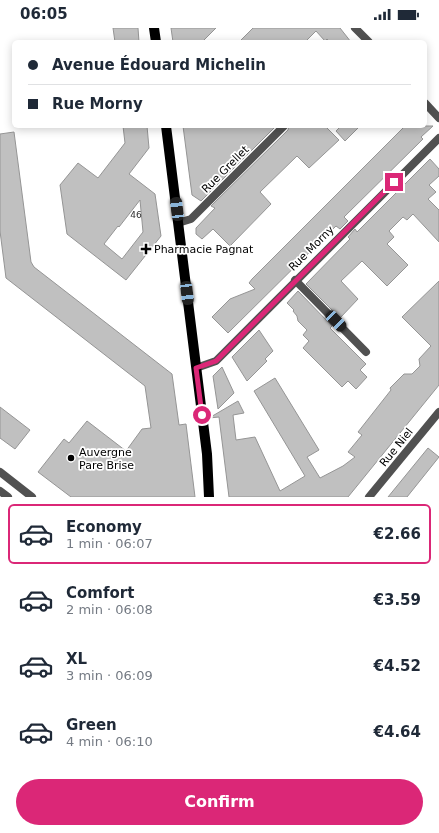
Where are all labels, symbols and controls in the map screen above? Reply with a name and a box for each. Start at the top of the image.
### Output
text: 06:05 [20,5,68,23]
text: Avenue Édouard Michelin [52,56,266,74]
text: Rue Morny [52,95,143,113]
street label: Rue Grellet [199,143,252,196]
route end [385,173,403,191]
car [170,196,184,222]
house number: 46 [130,210,142,220]
street label: Rue Morny [286,223,337,274]
place label: Pharmacie Pagnat [154,243,254,256]
marker: Pharmacie Pagnat [141,244,151,254]
car [180,280,194,306]
car [323,308,349,334]
route start [193,406,211,424]
street label: Rue Niel [377,426,416,469]
place label: Auvergne Pare Brise [79,446,134,472]
marker: Auvergne Pare Brise [66,453,76,463]
icon: car [18,516,54,552]
text: Economy [66,518,142,536]
text: €2.66 [374,525,421,543]
text: 1 min · 06:07 [66,536,153,551]
icon: car [18,582,54,618]
text: Comfort [66,584,134,602]
text: €3.59 [374,591,421,609]
text: 2 min · 06:08 [66,602,153,617]
icon: car [18,648,54,684]
text: XL [66,650,87,668]
text: €4.52 [374,657,421,675]
text: 3 min · 06:09 [66,668,153,683]
icon: car [18,714,54,750]
text: Green [66,716,117,734]
text: €4.64 [374,723,421,741]
text: 4 min · 06:10 [66,734,153,749]
button: Confirm [16,779,423,825]

